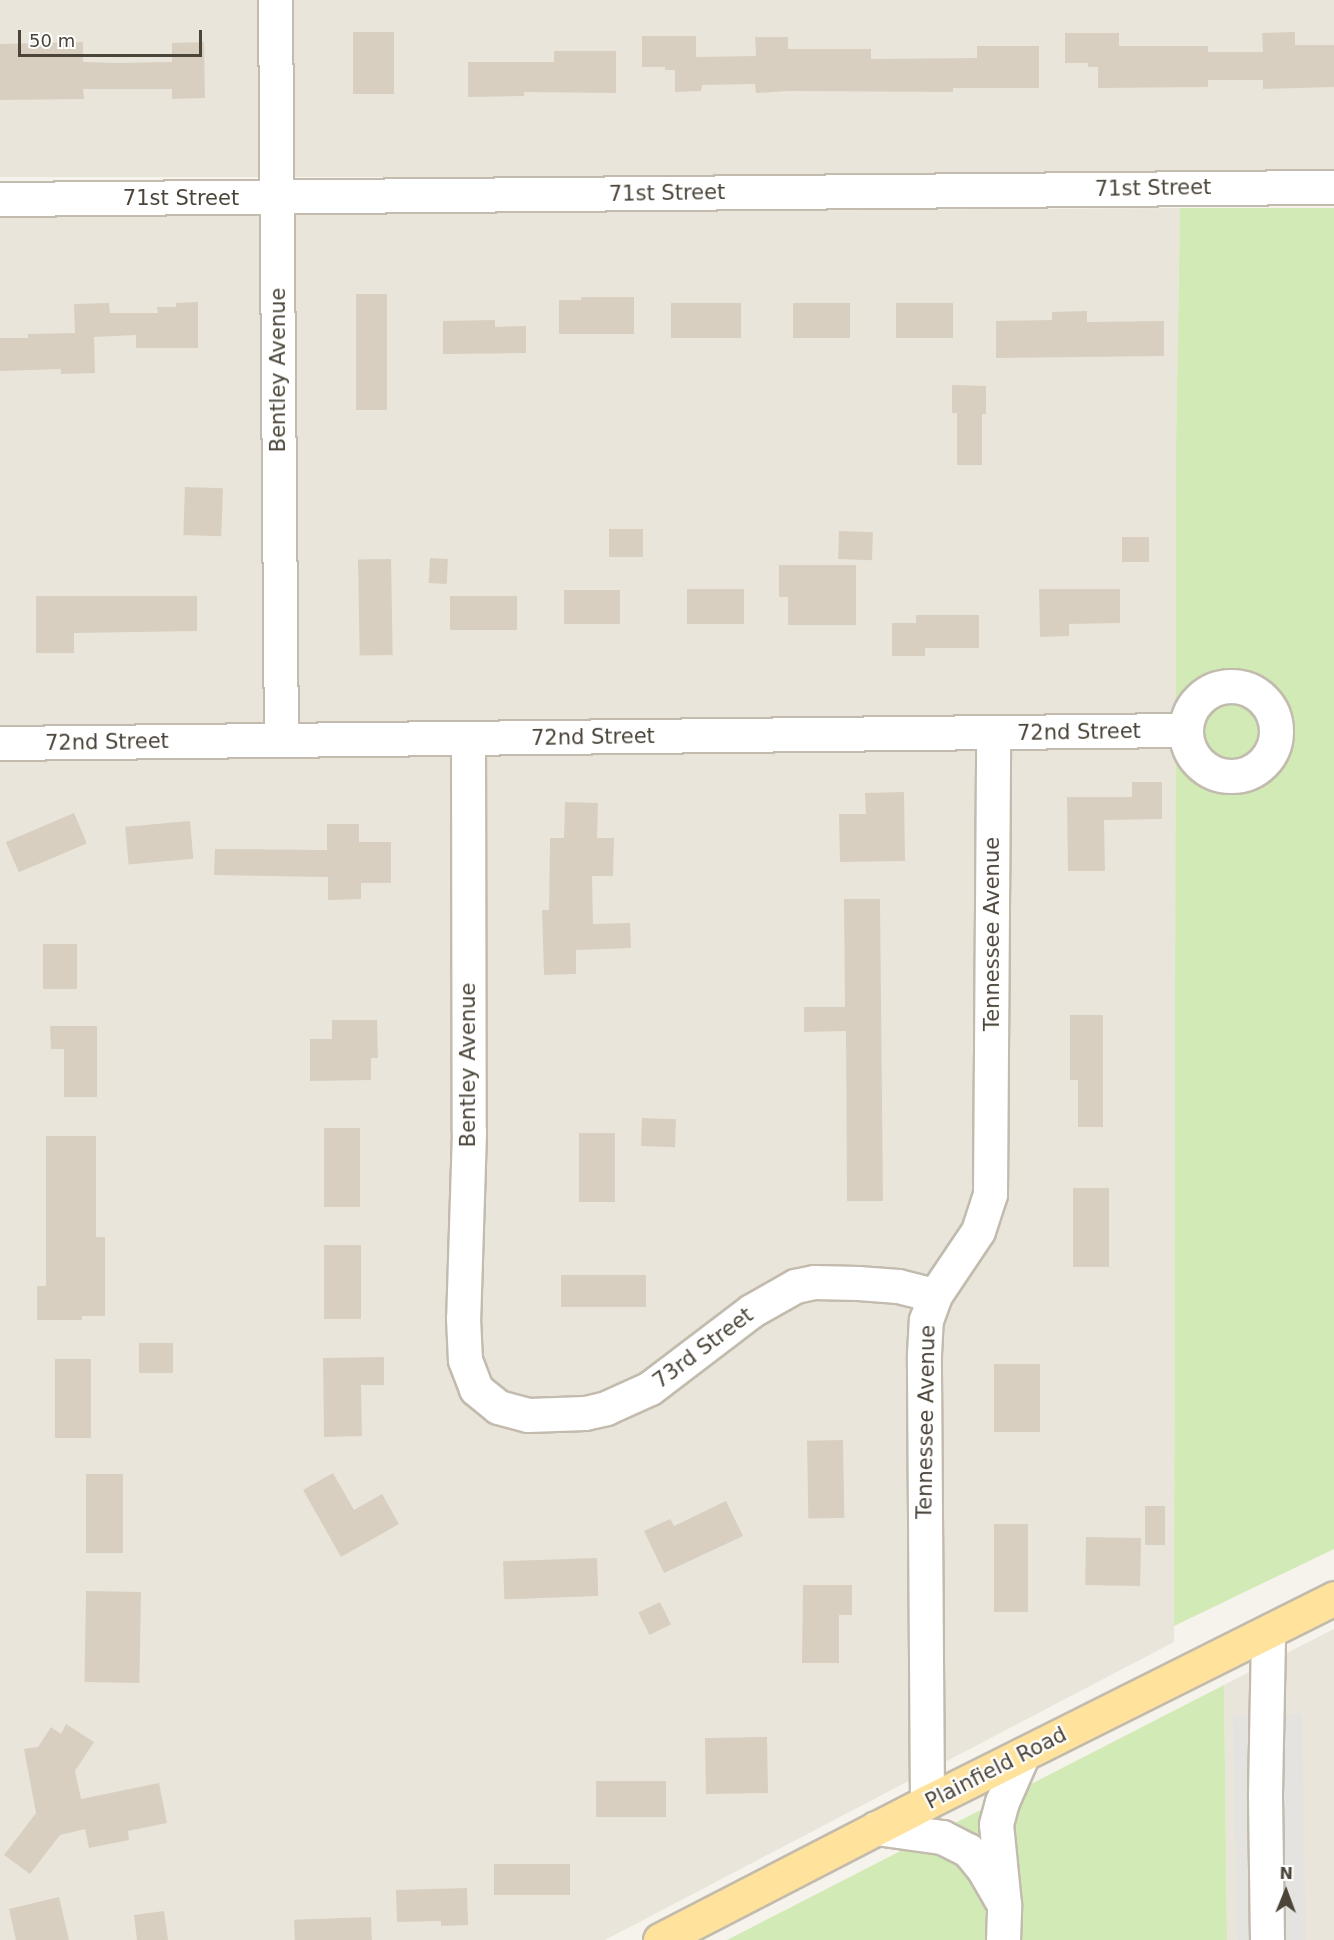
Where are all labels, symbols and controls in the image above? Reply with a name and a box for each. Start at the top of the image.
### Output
scale bar [21,18,206,56]
text: 50 m [29,30,75,51]
street label: 71st Street [1095,174,1211,202]
street label: 71st Street [609,179,725,207]
street label: 71st Street [123,185,239,211]
street label: Bentley Avenue [265,288,291,452]
street label: 72nd Street [1017,718,1141,746]
street label: 72nd Street [531,723,655,751]
street label: 72nd Street [45,728,169,756]
street label: Tennessee Avenue [979,837,1005,1031]
street label: Bentley Avenue [455,983,481,1147]
street label: 73rd Street [648,1302,758,1394]
street label: Tennessee Avenue [912,1325,940,1519]
street label: Plainfield Road [921,1722,1071,1814]
north arrow [1256,1862,1316,1922]
text: N [1279,1864,1293,1883]

